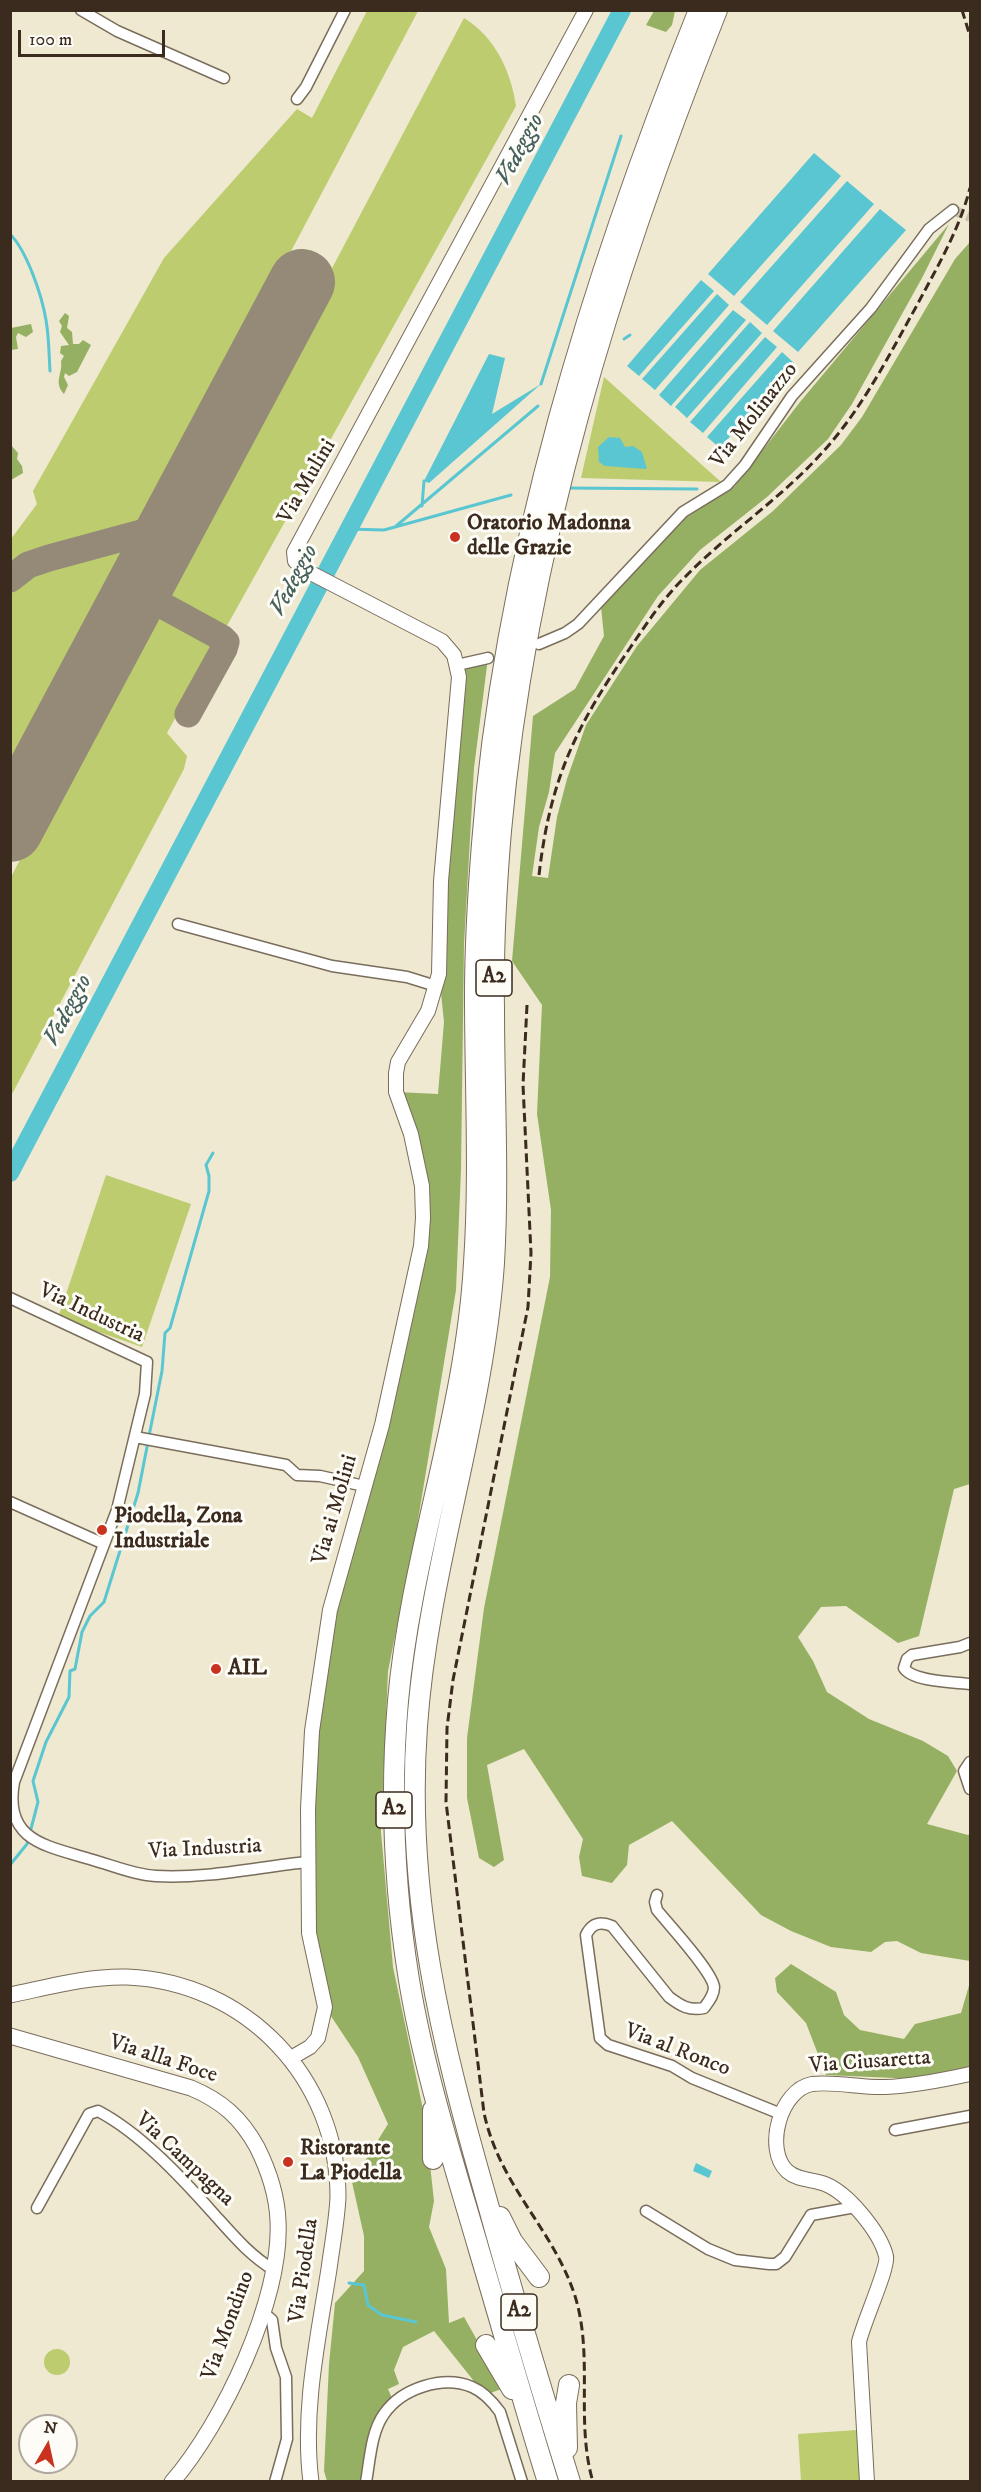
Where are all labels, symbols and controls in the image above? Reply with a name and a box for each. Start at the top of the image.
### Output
scale bar [21,18,168,56]
text: 100 m [29,29,72,51]
water label: Vedeggio [490,109,552,191]
street label: Via Molinazzo [706,358,804,474]
street label: Via Mulini [273,435,343,529]
place label: Oratorio Madonna delle Grazie [467,511,631,562]
marker: Oratorio Madonna delle Grazie [448,530,462,544]
water label: Vedeggio [264,540,326,622]
road number: A2 [476,960,512,996]
water label: Vedeggio [38,970,100,1052]
street label: Via Industria [34,1278,148,1350]
street label: Via ai Molini [308,1452,364,1568]
place label: Piodella, Zona Industriale [114,1504,242,1556]
marker: Piodella, Zona Industriale [95,1523,109,1537]
place label: AIL [228,1656,267,1682]
marker: AIL [209,1662,223,1676]
road number: A2 [376,1792,412,1828]
street label: Via Industria [148,1834,262,1866]
street label: Via al Ronco [620,2019,734,2083]
street label: Via alla Foce [106,2030,220,2090]
street label: Via Ciusaretta [808,2046,932,2080]
street label: Via Campagna [129,2107,239,2213]
place label: Ristorante La Piodella [300,2136,402,2188]
marker: Ristorante La Piodella [281,2155,295,2169]
street label: Via Piodella [285,2217,325,2325]
street label: Via Mondino [197,2268,261,2384]
road number: A2 [501,2294,537,2330]
north arrow [18,2414,78,2474]
text: N [42,2417,59,2439]

